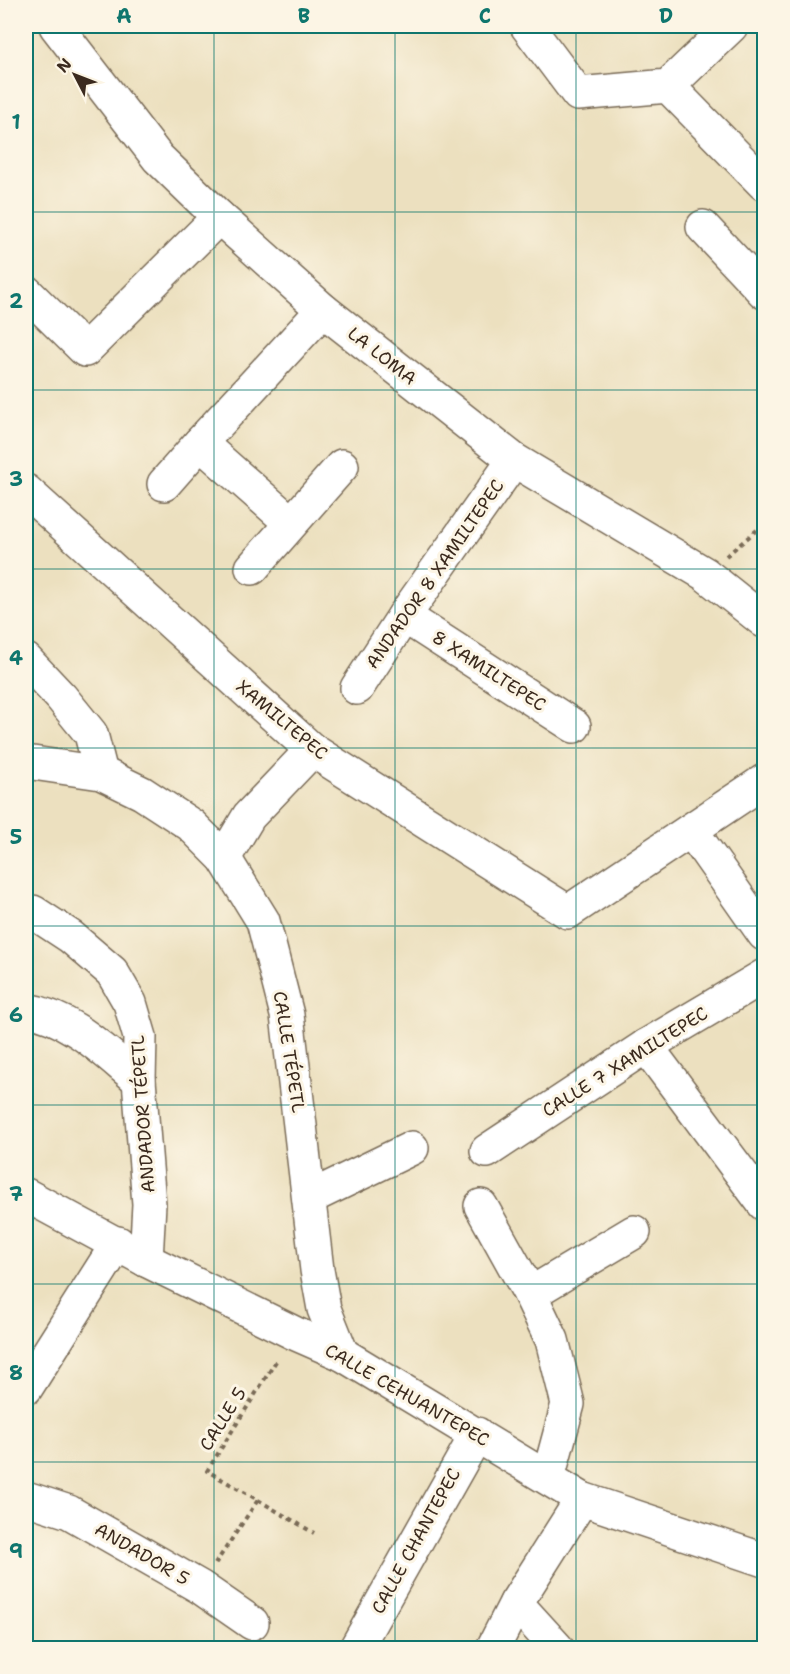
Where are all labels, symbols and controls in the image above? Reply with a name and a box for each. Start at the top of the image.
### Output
text: A [116,3,132,29]
text: B [298,3,310,29]
text: C [479,3,491,29]
text: D [659,3,673,29]
north arrow [45,45,105,105]
text: N [52,54,76,77]
text: 1 [11,109,21,135]
text: 2 [9,288,23,314]
street label: LA LOMA [343,322,421,390]
text: 3 [9,466,23,492]
street label: ANDADOR 8 XAMILTEPEC [361,475,509,673]
street label: 8 XAMILTEPEC [428,626,550,716]
text: 4 [9,645,23,671]
street label: XAMILTEPEC [231,675,333,765]
text: 5 [10,824,22,850]
street label: CALLE TÉPETL [268,989,310,1115]
street label: CALLE 7 XAMILTEPEC [538,1001,712,1123]
text: 6 [9,1002,23,1028]
street label: ANDADOR TÉPETL [126,1034,160,1194]
text: 7 [9,1181,23,1207]
street label: CALLE CEHUANTEPEC [320,1338,494,1452]
text: 8 [9,1360,23,1386]
street label: CALLE 5 [194,1383,252,1455]
street label: CALLE CHANTEPEC [366,1464,466,1618]
street label: ANDADOR 5 [90,1517,194,1591]
text: 9 [9,1538,23,1564]

